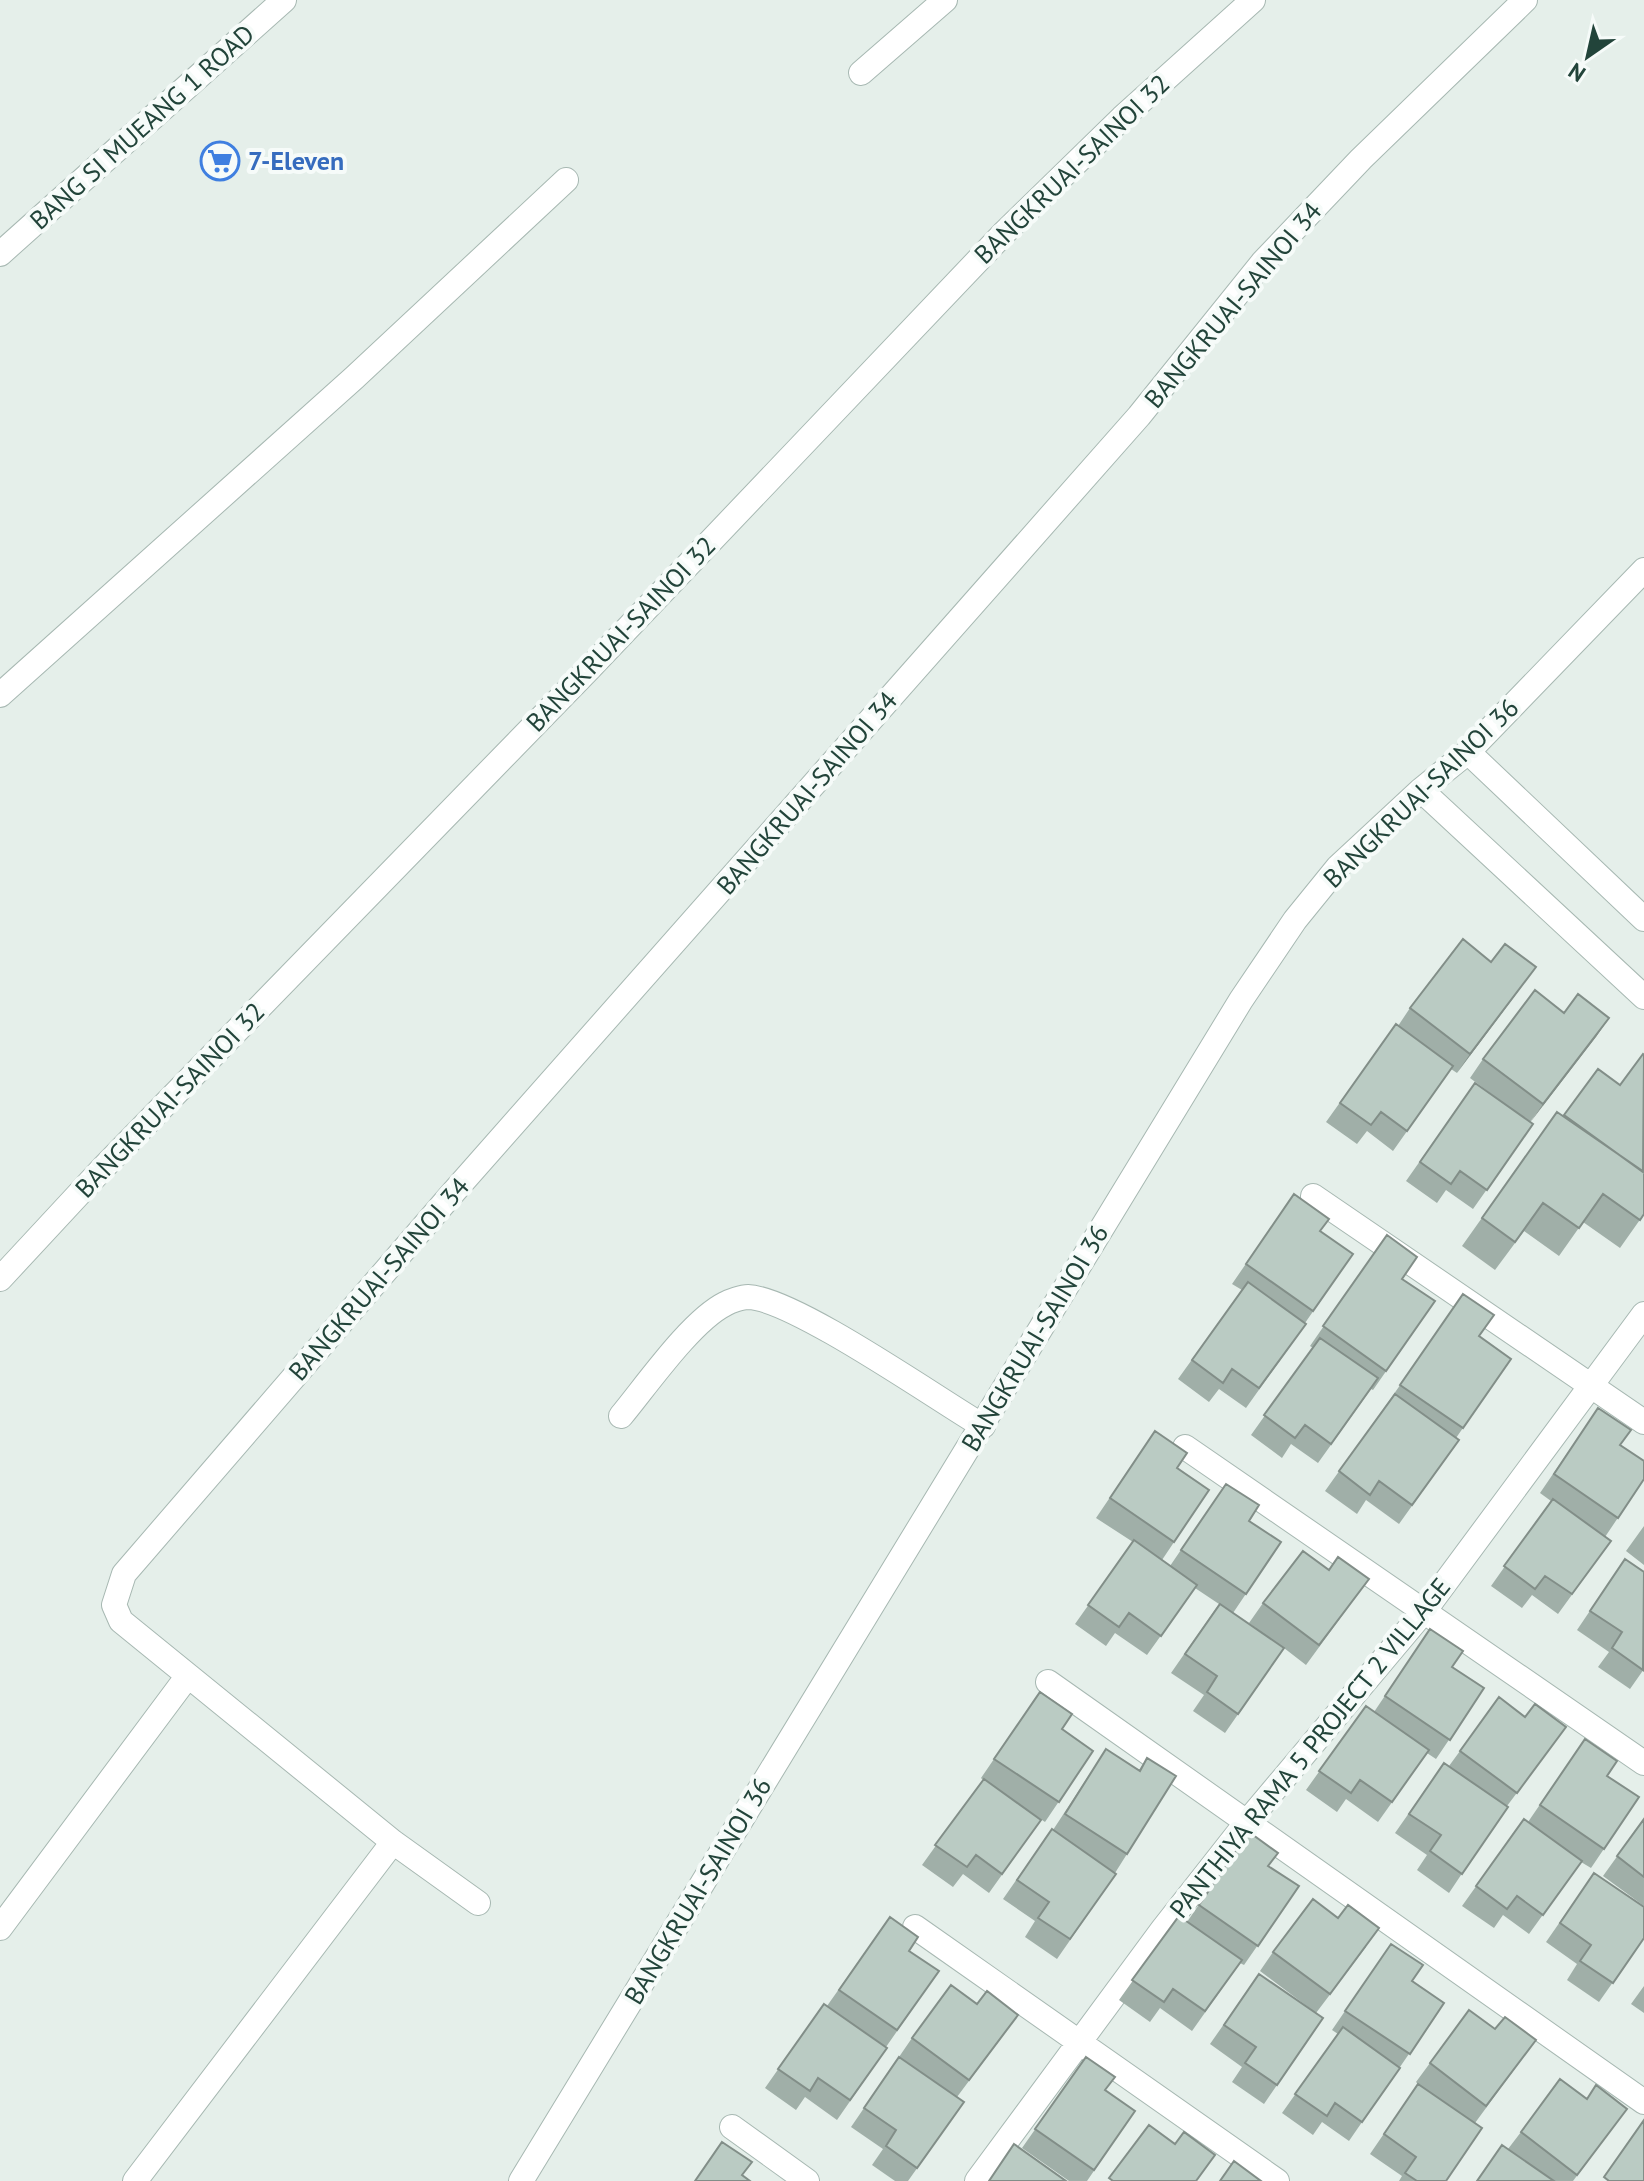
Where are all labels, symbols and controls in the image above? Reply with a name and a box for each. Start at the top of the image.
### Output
north arrow [1548,16,1628,96]
street label: BANG SI MUEANG 1 ROAD [23,17,261,236]
text: N [1563,57,1591,88]
street label: BANGKRUAI-SAINOI 32 [967,67,1176,270]
supermarket icon: 7-Eleven [199,140,241,182]
place label: 7-Eleven [248,144,344,177]
street label: BANGKRUAI-SAINOI 34 [1137,195,1328,414]
street label: BANGKRUAI-SAINOI 32 [519,529,722,738]
street label: BANGKRUAI-SAINOI 34 [709,684,904,901]
street label: BANGKRUAI-SAINOI 36 [1316,691,1525,894]
street label: BANGKRUAI-SAINOI 32 [68,995,271,1204]
street label: BANGKRUAI-SAINOI 34 [281,1170,476,1387]
street label: BANGKRUAI-SAINOI 36 [954,1218,1115,1457]
street label: PANTHIYA RAMA 5 PROJECT 2 VILLAGE [1162,1571,1457,1925]
street label: BANGKRUAI-SAINOI 36 [617,1771,778,2010]

